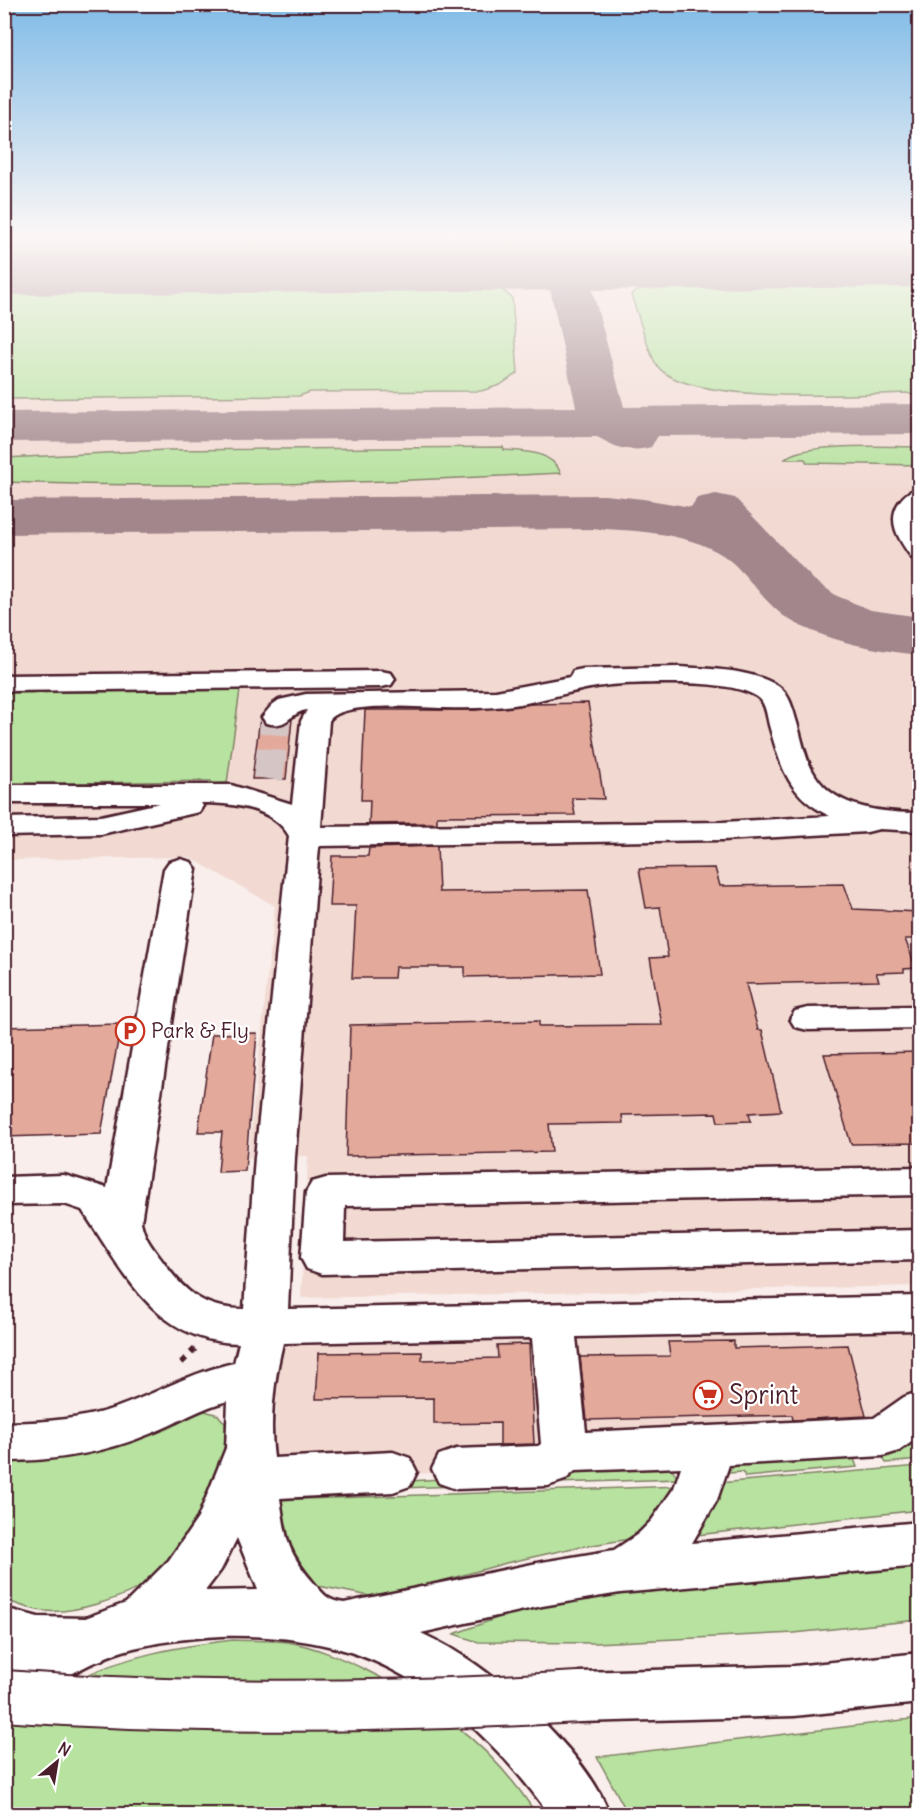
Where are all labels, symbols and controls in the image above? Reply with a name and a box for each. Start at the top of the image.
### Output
parking icon: Park & Fly [114,1015,146,1047]
place label: Park & Fly [151,1017,249,1044]
place label: Sprint [729,1378,799,1411]
supermarket icon: Sprint [692,1379,724,1411]
north arrow [27,1732,87,1792]
text: N [55,1738,74,1760]

